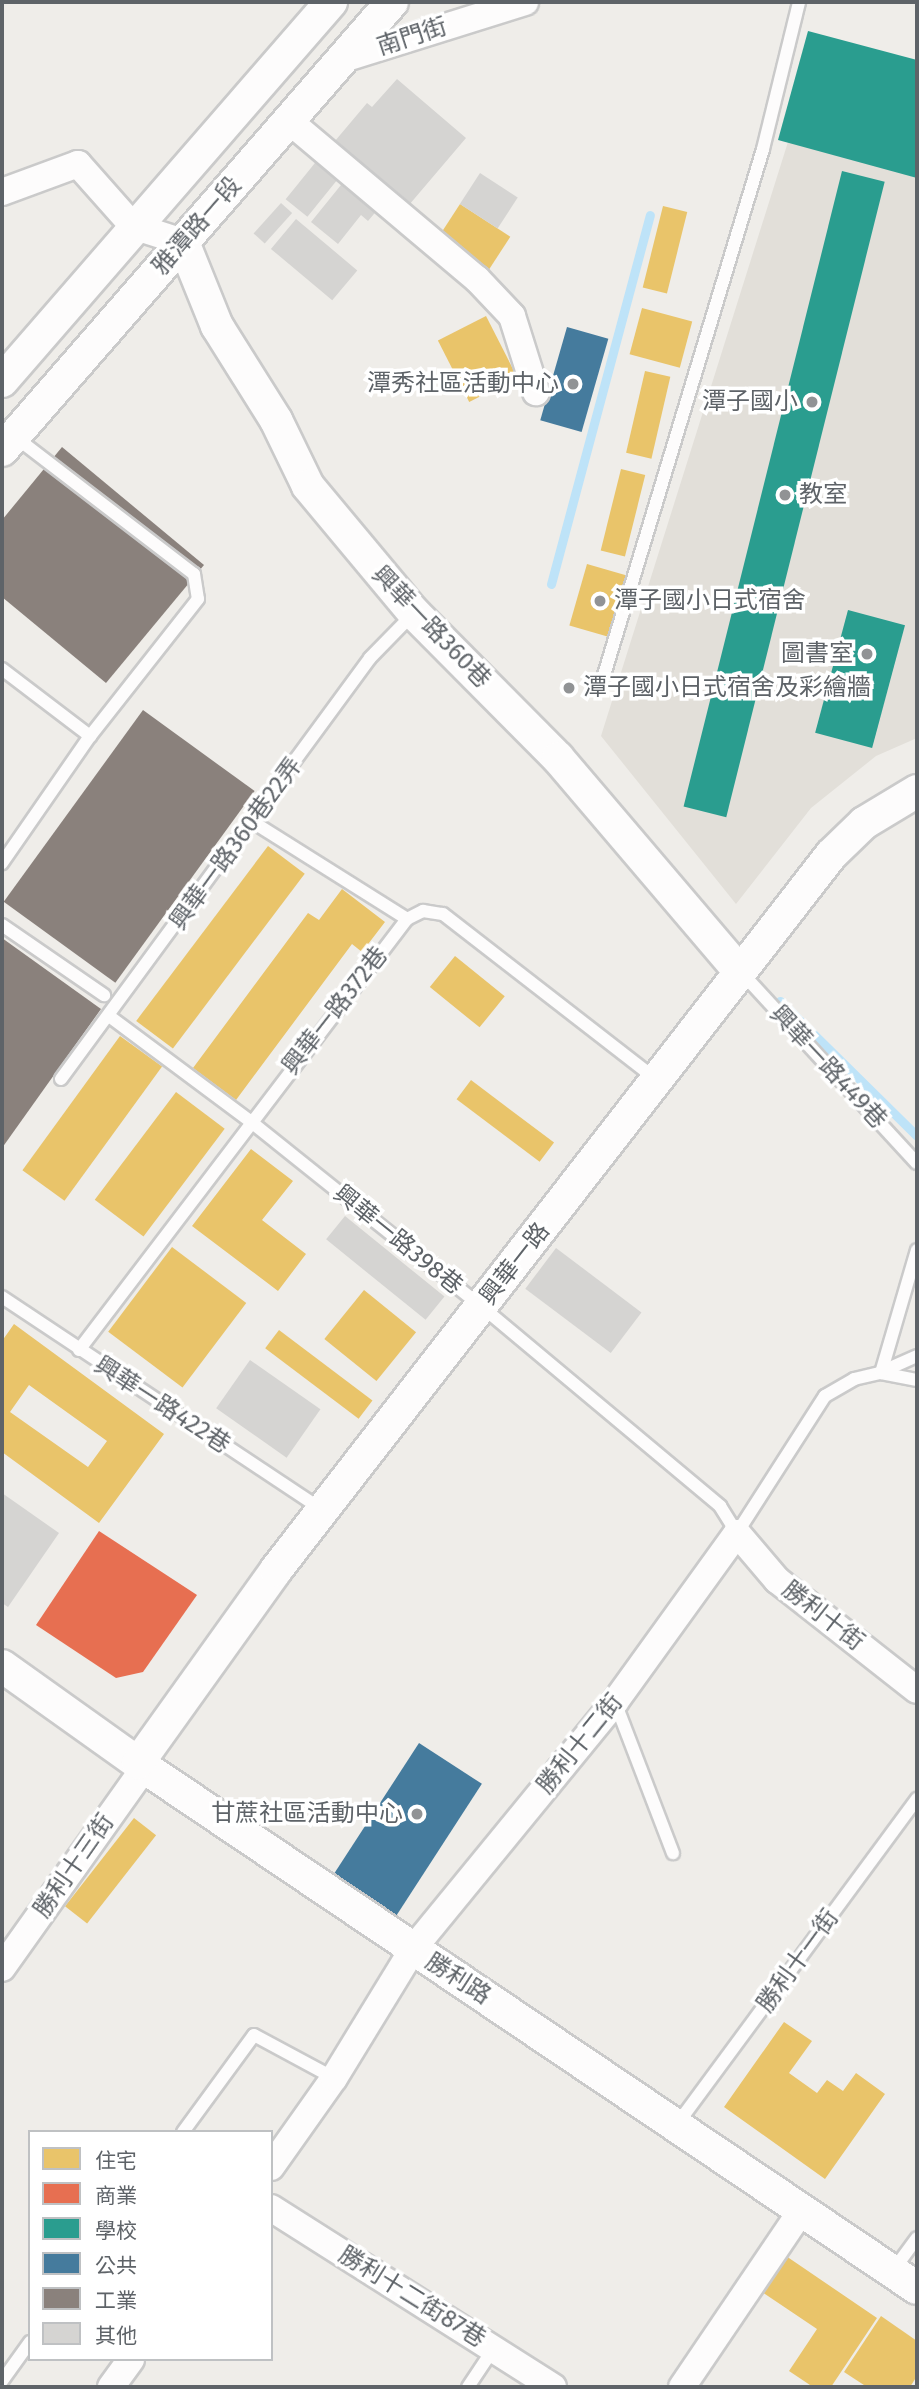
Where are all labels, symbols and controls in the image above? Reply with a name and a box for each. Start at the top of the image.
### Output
street label: 南門街 [373,12,451,62]
street label: 雅潭路一段 [147,171,247,281]
place label: 潭秀社區活動中心 [367,370,559,398]
marker: 潭秀社區活動中心 [565,376,581,392]
place label: 潭子國小 [702,388,798,416]
marker: 潭子國小 [804,394,820,410]
place label: 教室 [799,481,847,509]
marker: 教室 [777,487,793,503]
street label: 興華一路360巷 [366,560,496,694]
place label: 潭子國小日式宿舍 [614,587,806,615]
marker: 潭子國小日式宿舍 [592,593,608,609]
place label: 圖書室 [781,640,853,668]
marker: 圖書室 [859,646,875,662]
place label: 潭子國小日式宿舍及彩繪牆 [583,674,871,702]
marker: 潭子國小日式宿舍及彩繪牆 [561,680,577,696]
street label: 興華一路360巷22弄 [164,752,308,936]
street label: 興華一路372巷 [276,941,394,1081]
street label: 興華一路449巷 [764,1000,892,1134]
street label: 興華一路398巷 [328,1179,468,1301]
street label: 興華一路 [474,1217,556,1311]
street label: 興華一路422巷 [89,1350,235,1460]
street label: 勝利十街 [776,1575,870,1657]
street label: 勝利十二街 [531,1688,629,1800]
place label: 甘蔗社區活動中心 [211,1800,403,1828]
marker: 甘蔗社區活動中心 [409,1806,425,1822]
street label: 勝利十三街 [28,1809,120,1923]
street label: 勝利十一街 [751,1904,845,2018]
street label: 勝利路 [420,1947,496,2011]
legend [28,2130,273,2361]
text: 住宅 [95,2148,137,2174]
text: 商業 [95,2183,137,2209]
text: 學校 [95,2218,137,2244]
street label: 勝利十二街87巷 [333,2240,491,2354]
text: 公共 [95,2253,137,2279]
text: 工業 [95,2288,137,2314]
text: 其他 [95,2323,137,2349]

